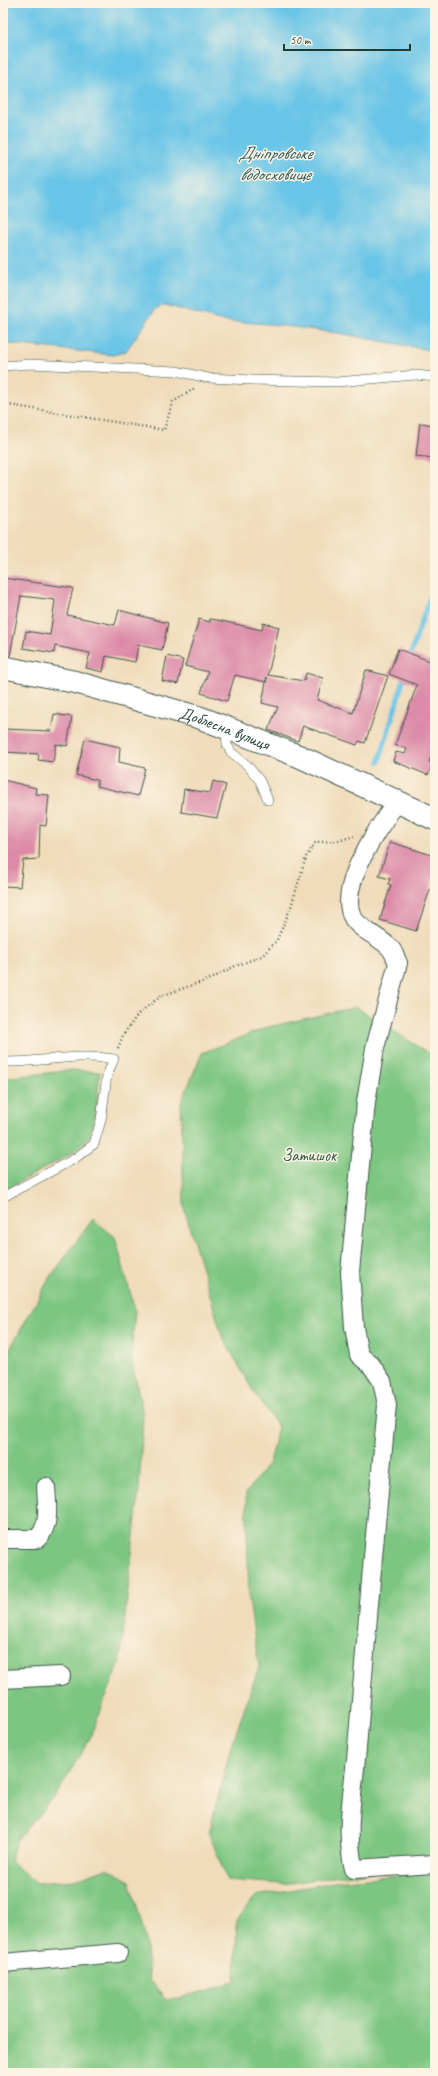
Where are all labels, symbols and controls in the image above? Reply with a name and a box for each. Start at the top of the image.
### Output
scale bar [284,26,410,52]
text: 50 m [290,32,312,48]
water label: Дніпровське водосховище [237,142,315,185]
street label: Доблесна вулиця [177,702,274,755]
park label: Затишок [282,1145,338,1166]

